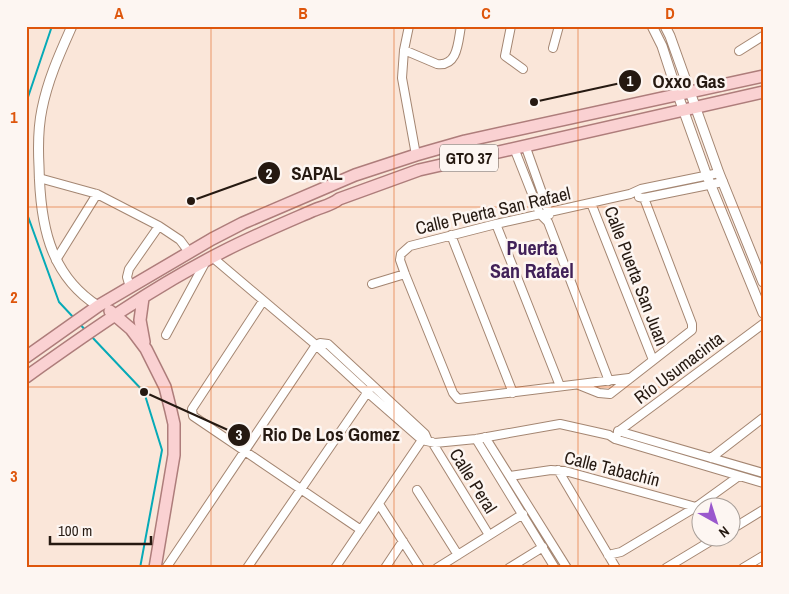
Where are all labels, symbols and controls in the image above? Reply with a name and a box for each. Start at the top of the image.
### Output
text: A [114,2,124,24]
text: B [298,2,308,24]
text: C [481,2,491,24]
text: D [665,2,675,24]
callout: Oxxo Gas [617,64,735,98]
text: Oxxo Gas [653,68,725,94]
text: 1 [627,70,634,91]
text: 1 [10,106,18,128]
road number: GTO 37 [440,144,498,172]
callout: SAPAL [256,156,353,190]
text: SAPAL [291,160,343,186]
text: 2 [266,163,273,184]
street label: Calle Puerta San Rafael [413,181,573,241]
street label: Calle Puerta San Juan [598,202,675,349]
district label: Puerta San Rafael [490,234,574,284]
text: 2 [10,286,18,308]
street label: Río Usumacinta [629,326,728,409]
callout: Rio De Los Gomez [227,418,409,452]
text: Rio De Los Gomez [262,421,400,447]
text: 3 [236,424,243,445]
street label: Calle Peral [444,444,503,518]
street label: Calle Tabachín [562,445,663,492]
text: 3 [10,465,18,487]
north arrow [692,496,742,546]
scale bar [50,514,151,546]
text: 100 m [58,520,92,541]
text: N [715,522,733,542]

